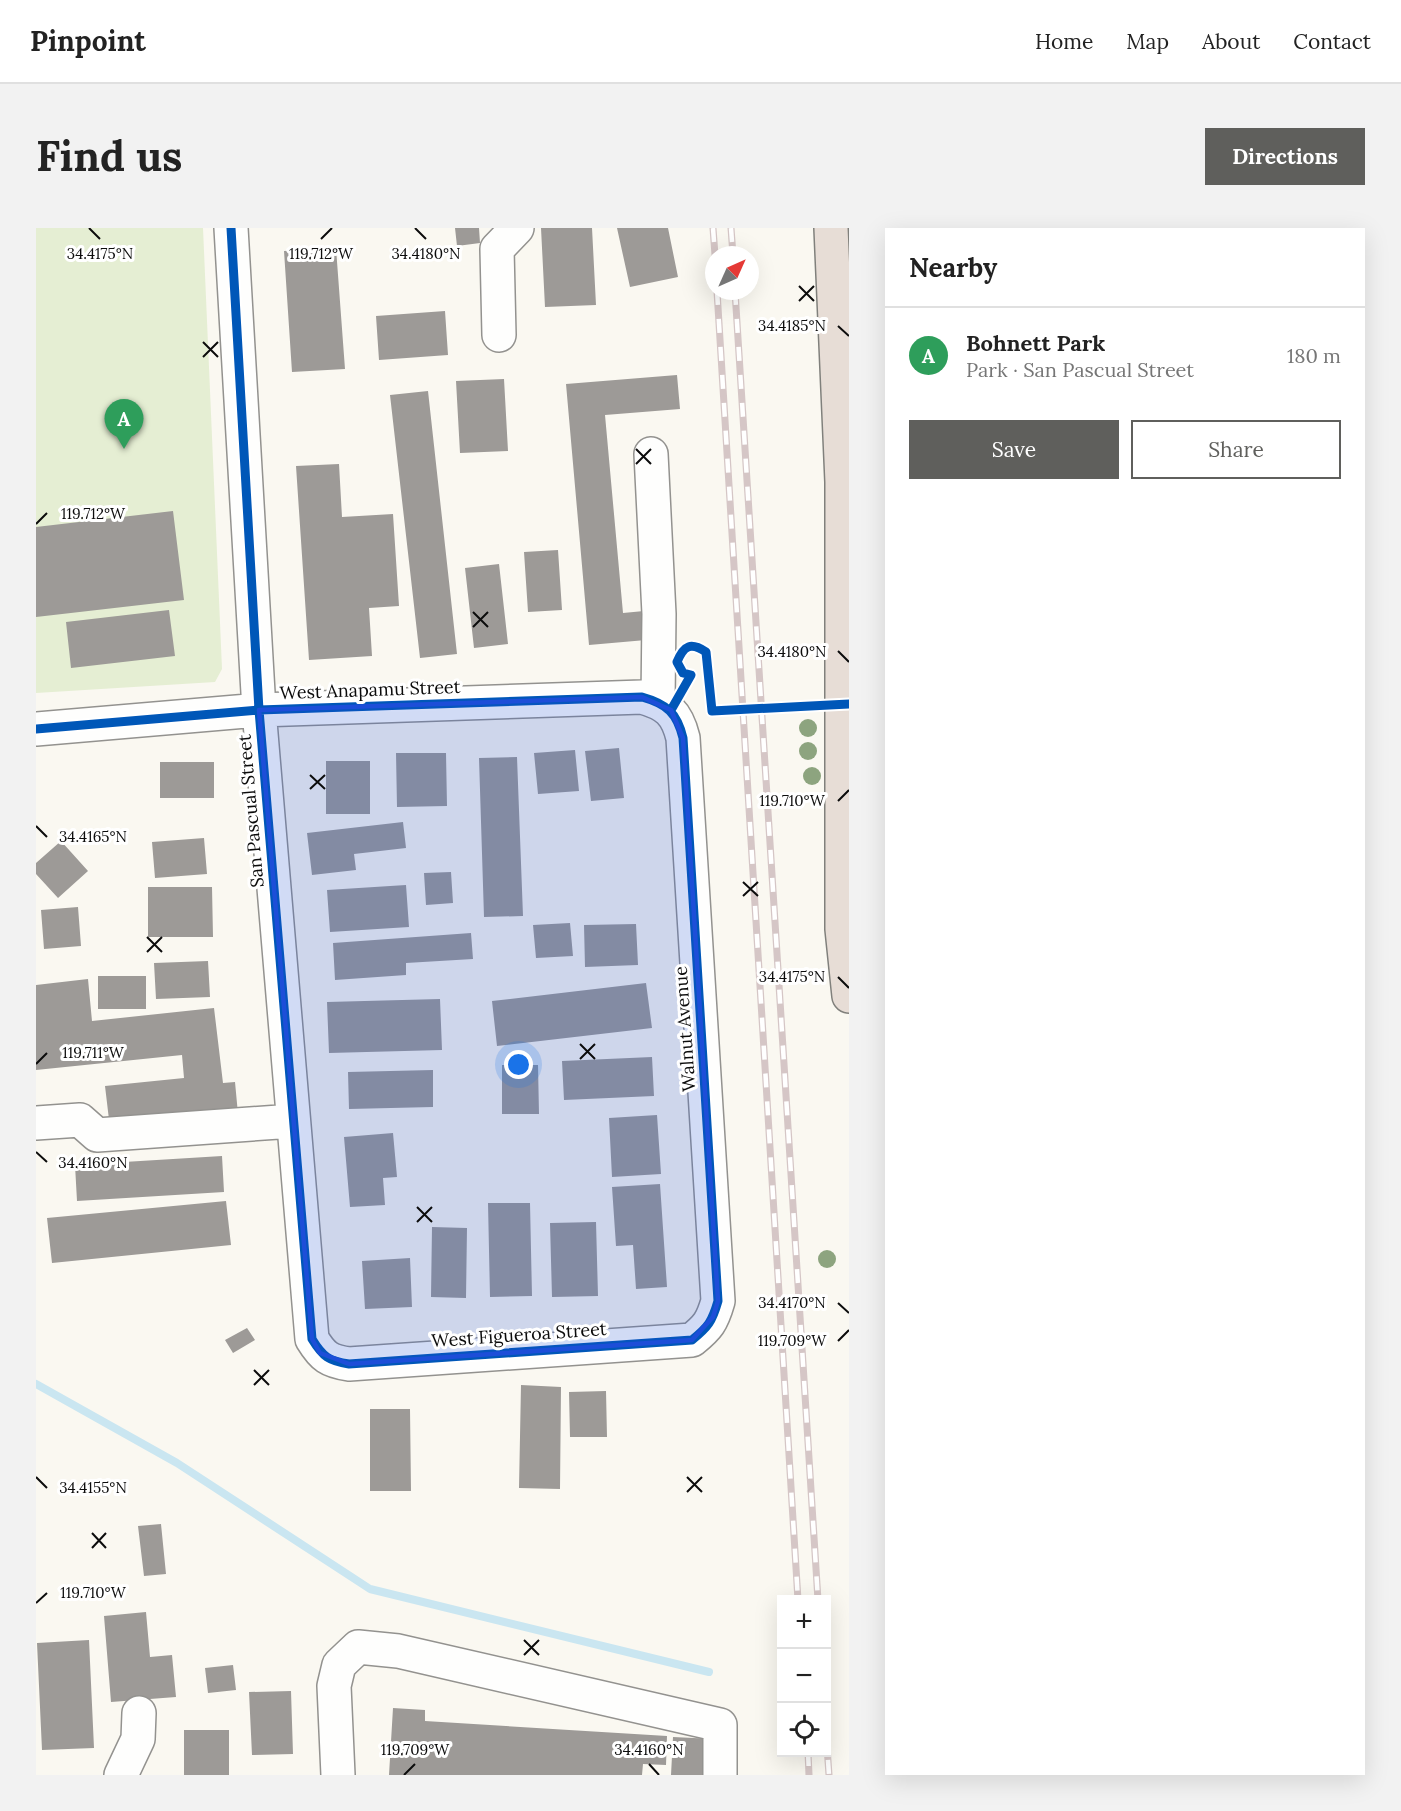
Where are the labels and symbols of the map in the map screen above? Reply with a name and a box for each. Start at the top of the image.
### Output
text: 34.4175°N [67,244,133,263]
text: 119.712°W [289,244,354,263]
text: 34.4180°N [391,244,461,263]
north arrow [705,246,759,300]
text: 34.4185°N [758,316,826,335]
pin: A [104,400,143,449]
text: 119.712°W [61,504,126,523]
text: 34.4180°N [757,642,827,661]
street label: West Anapamu Street [279,675,461,704]
street label: San Pascual Street [232,733,269,889]
text: 119.710°W [759,791,826,810]
text: 34.4165°N [59,827,127,846]
street label: Walnut Avenue [669,965,700,1093]
text: 34.4175°N [759,967,825,986]
text: 119.711°W [62,1043,125,1062]
your location [504,1050,533,1079]
text: 34.4160°N [58,1153,128,1172]
text: 34.4170°N [758,1293,826,1312]
street label: West Figueroa Street [431,1317,607,1352]
text: 119.709°W [758,1331,827,1350]
text: 34.4155°N [59,1478,127,1497]
text: 119.710°W [60,1583,127,1602]
text: 119.709°W [381,1740,450,1759]
text: 34.4160°N [614,1740,684,1759]

